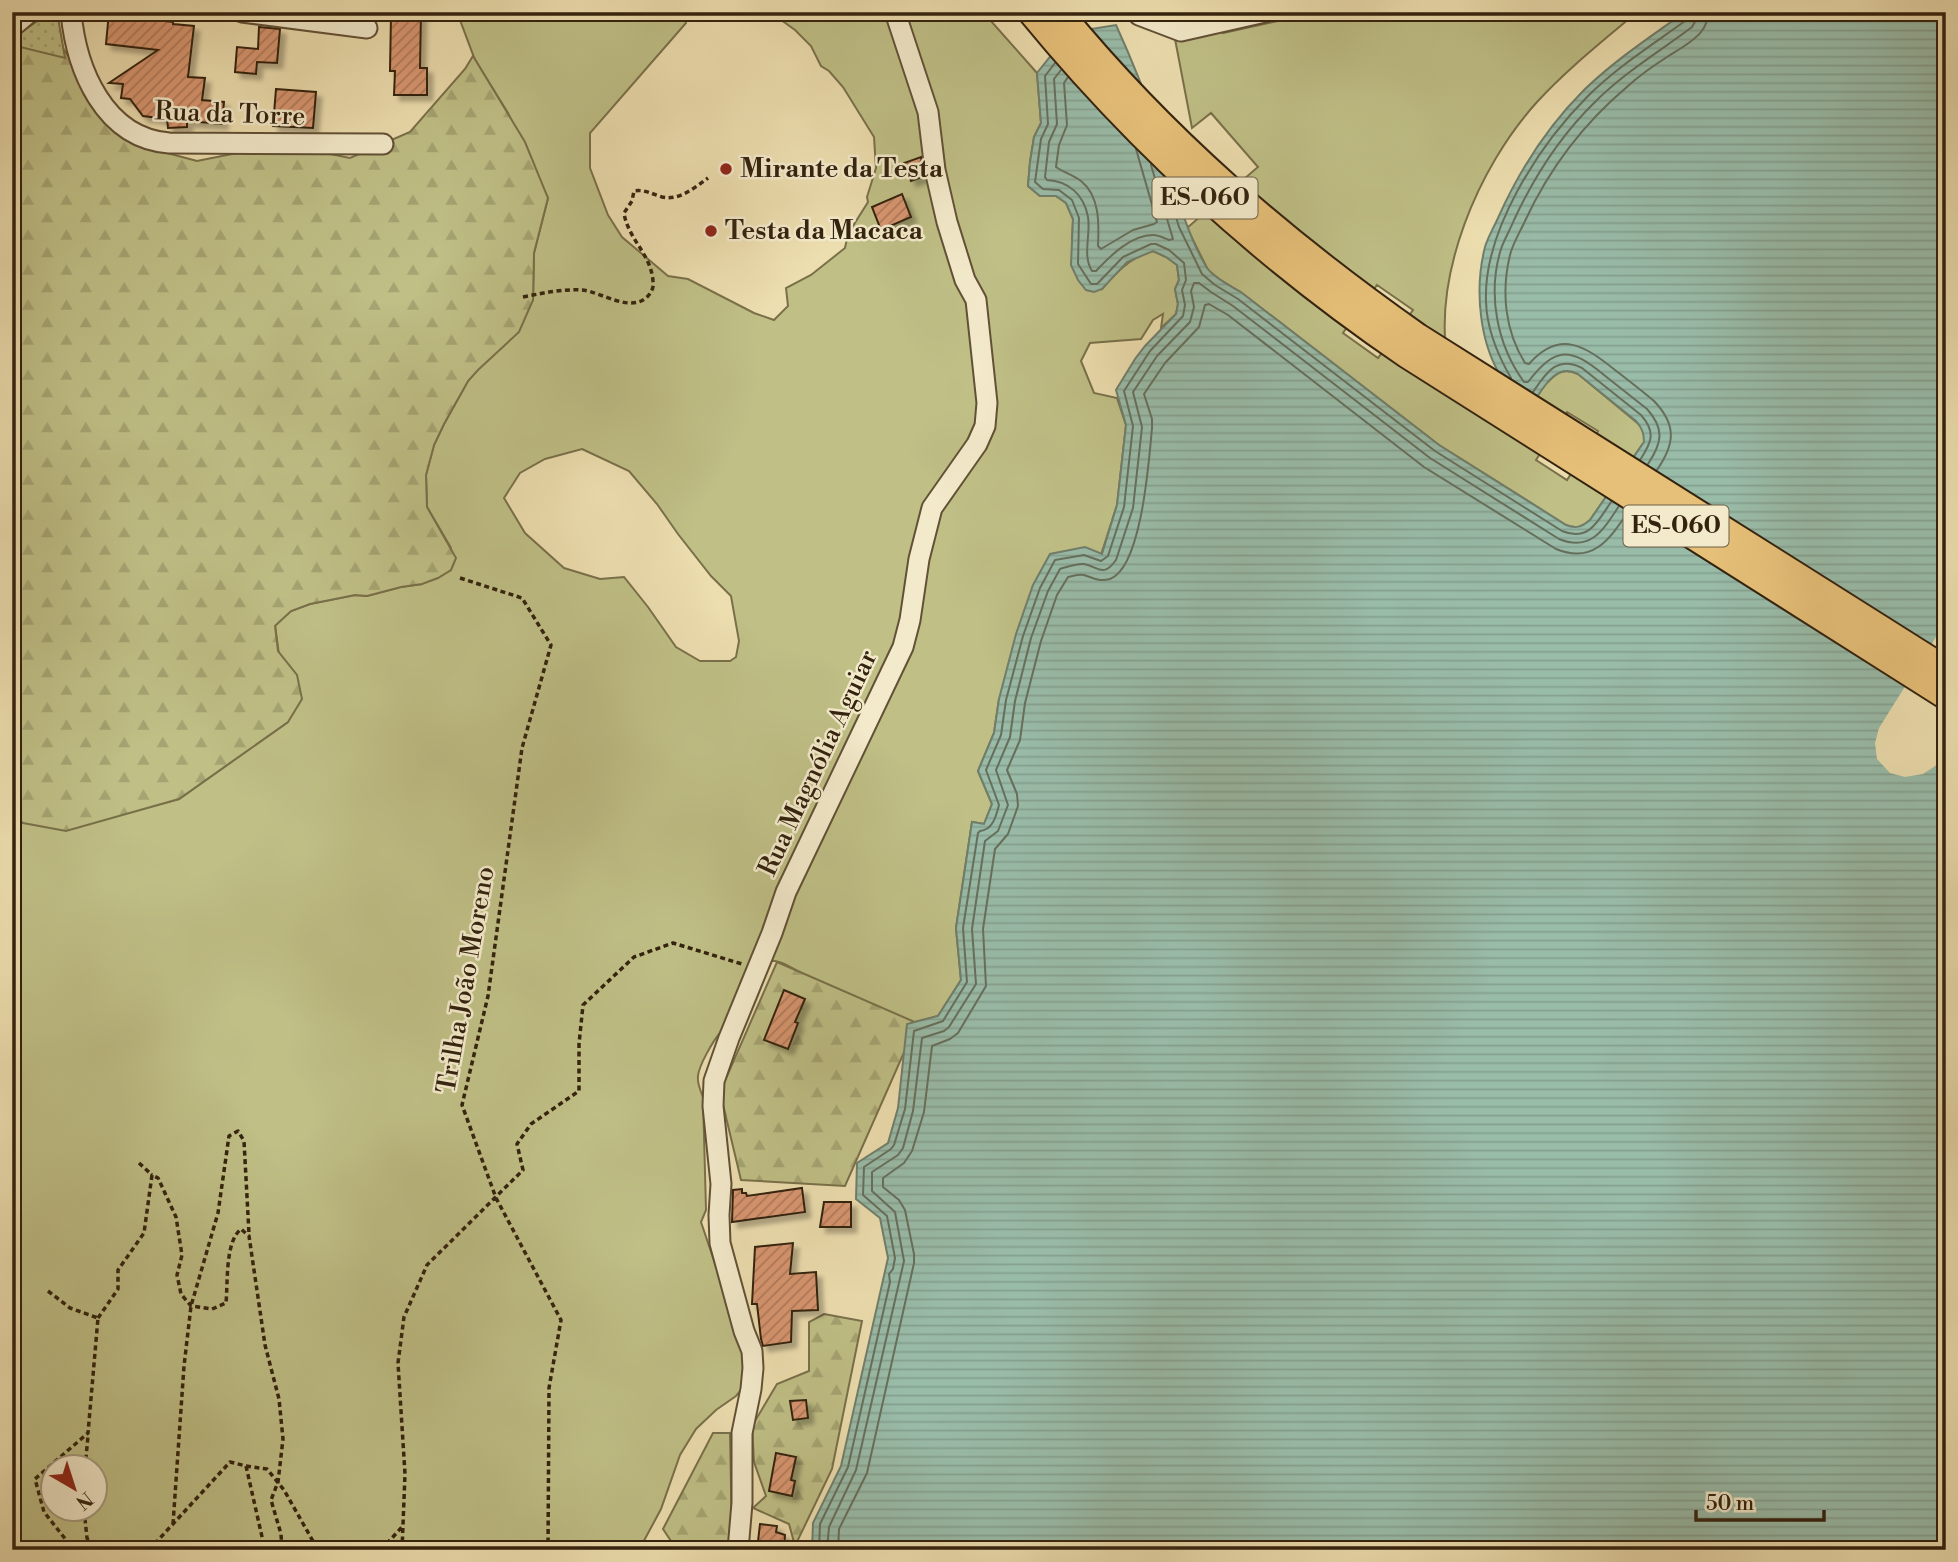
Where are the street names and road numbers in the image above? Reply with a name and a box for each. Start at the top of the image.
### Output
street label: Rua da Torre [154,95,306,133]
road number: ES-060 [1152,178,1258,218]
road number: ES-060 [1624,505,1728,546]
street label: Rua Magnólia Aguiar [752,645,884,881]
street label: Trilha João Moreno [430,864,502,1096]

